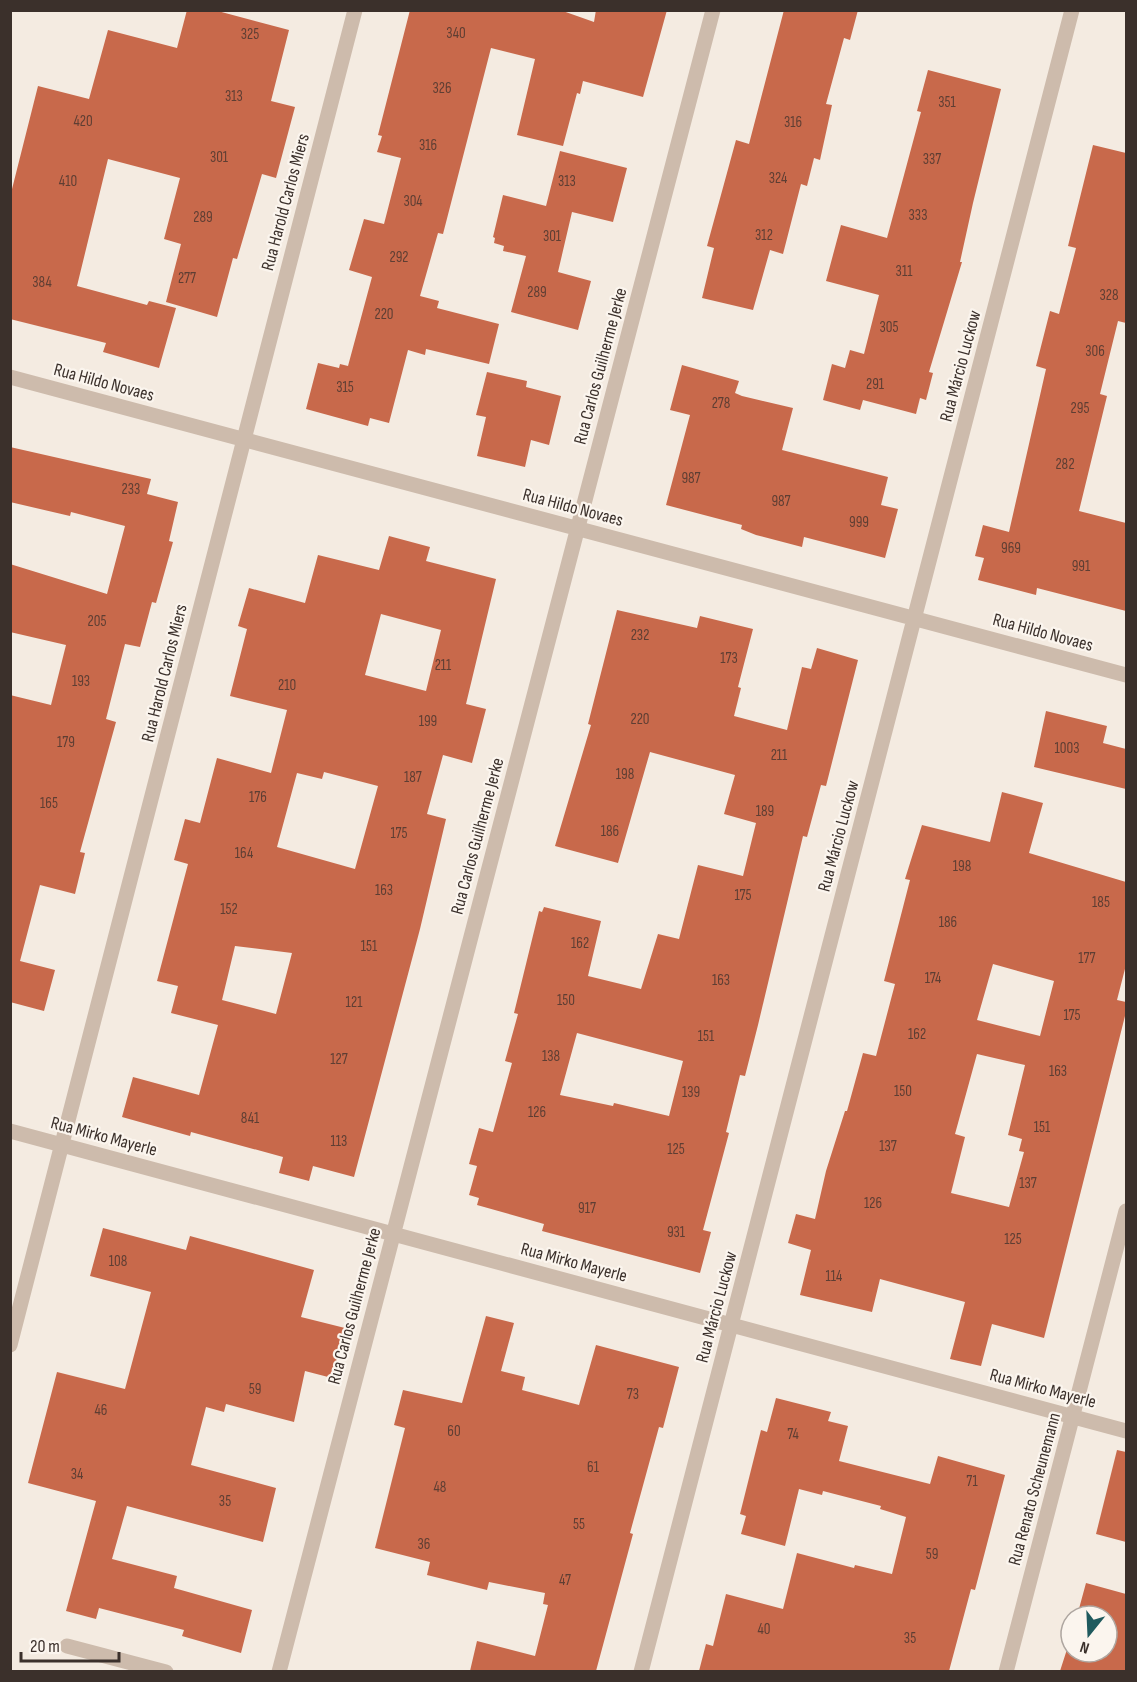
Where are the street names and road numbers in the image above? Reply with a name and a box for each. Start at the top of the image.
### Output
street label: Rua Harold Carlos Miers [257,131,314,273]
street label: Rua Carlos Guilherme Jerke [569,286,631,447]
street label: Rua Márcio Luckow [936,308,985,424]
street label: Rua Hildo Novaes [51,359,156,406]
street label: Rua Hildo Novaes [520,484,625,531]
street label: Rua Harold Carlos Miers [137,602,192,744]
street label: Rua Hildo Novaes [990,609,1095,656]
street label: Rua Carlos Guilherme Jerke [446,756,508,917]
street label: Rua Márcio Luckow [814,778,863,894]
street label: Rua Mirko Mayerle [48,1112,159,1161]
street label: Rua Carlos Guilherme Jerke [323,1226,385,1387]
street label: Rua Mirko Mayerle [518,1238,629,1287]
street label: Rua Márcio Luckow [692,1249,741,1365]
street label: Rua Mirko Mayerle [987,1364,1098,1413]
street label: Rua Renato Scheunemann [1004,1410,1065,1568]

